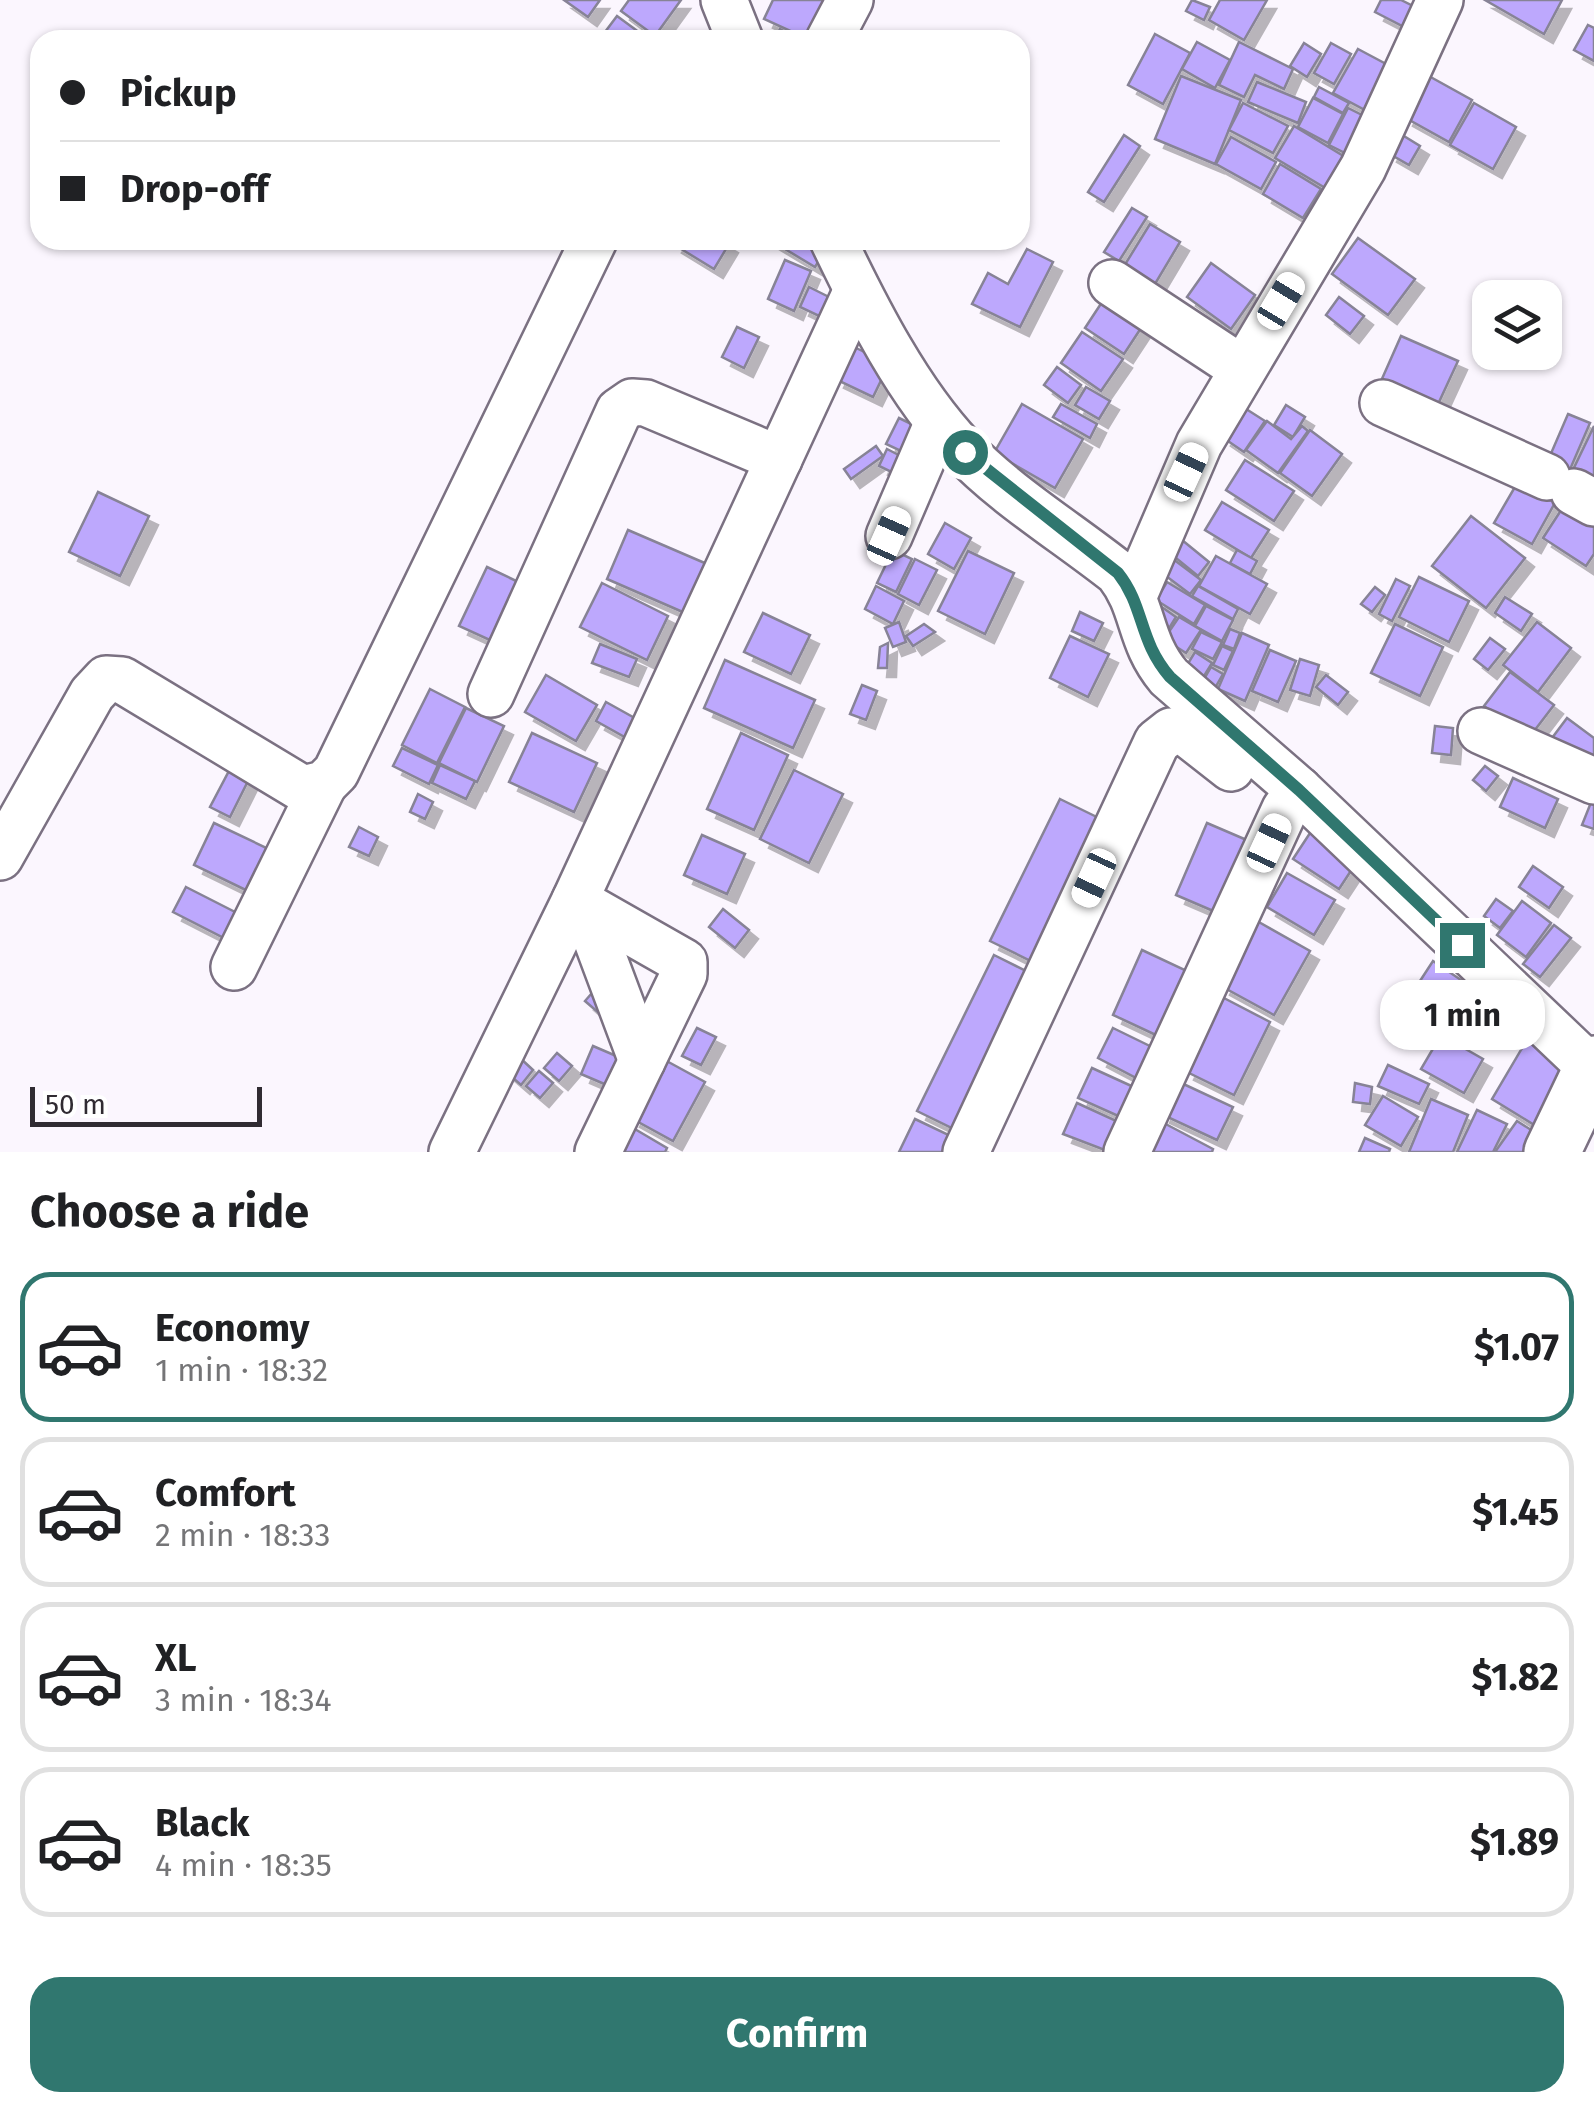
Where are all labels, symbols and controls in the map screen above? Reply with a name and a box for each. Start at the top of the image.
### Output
text: Pickup [120,70,237,116]
text: Drop-off [120,166,268,212]
car [1253,268,1309,334]
map controls [1472,280,1562,370]
button: layers [1472,280,1562,370]
route start [943,430,988,475]
car [1160,438,1212,506]
car [863,502,915,570]
car [1243,809,1295,877]
car [1068,844,1120,912]
route end [1440,923,1485,968]
callout: 1 min [1380,980,1544,1050]
text: 1 min [1424,996,1501,1034]
scale bar [30,1082,262,1126]
text: 50 m [45,1088,106,1121]
text: Choose a ride [30,1185,309,1239]
icon: car [35,1302,125,1392]
text: Economy [155,1305,310,1351]
text: $1.07 [1474,1324,1559,1370]
text: 1 min · 18:32 [155,1351,328,1389]
icon: car [35,1467,125,1557]
text: Comfort [155,1470,296,1516]
text: $1.45 [1472,1489,1559,1535]
text: 2 min · 18:33 [155,1516,331,1554]
icon: car [35,1632,125,1722]
text: XL [155,1635,197,1681]
text: $1.82 [1471,1654,1559,1700]
text: 3 min · 18:34 [155,1681,332,1719]
icon: car [35,1797,125,1887]
text: Black [155,1800,250,1846]
text: $1.89 [1470,1819,1559,1865]
text: 4 min · 18:35 [155,1846,332,1884]
button: Confirm [30,1977,1564,2092]

